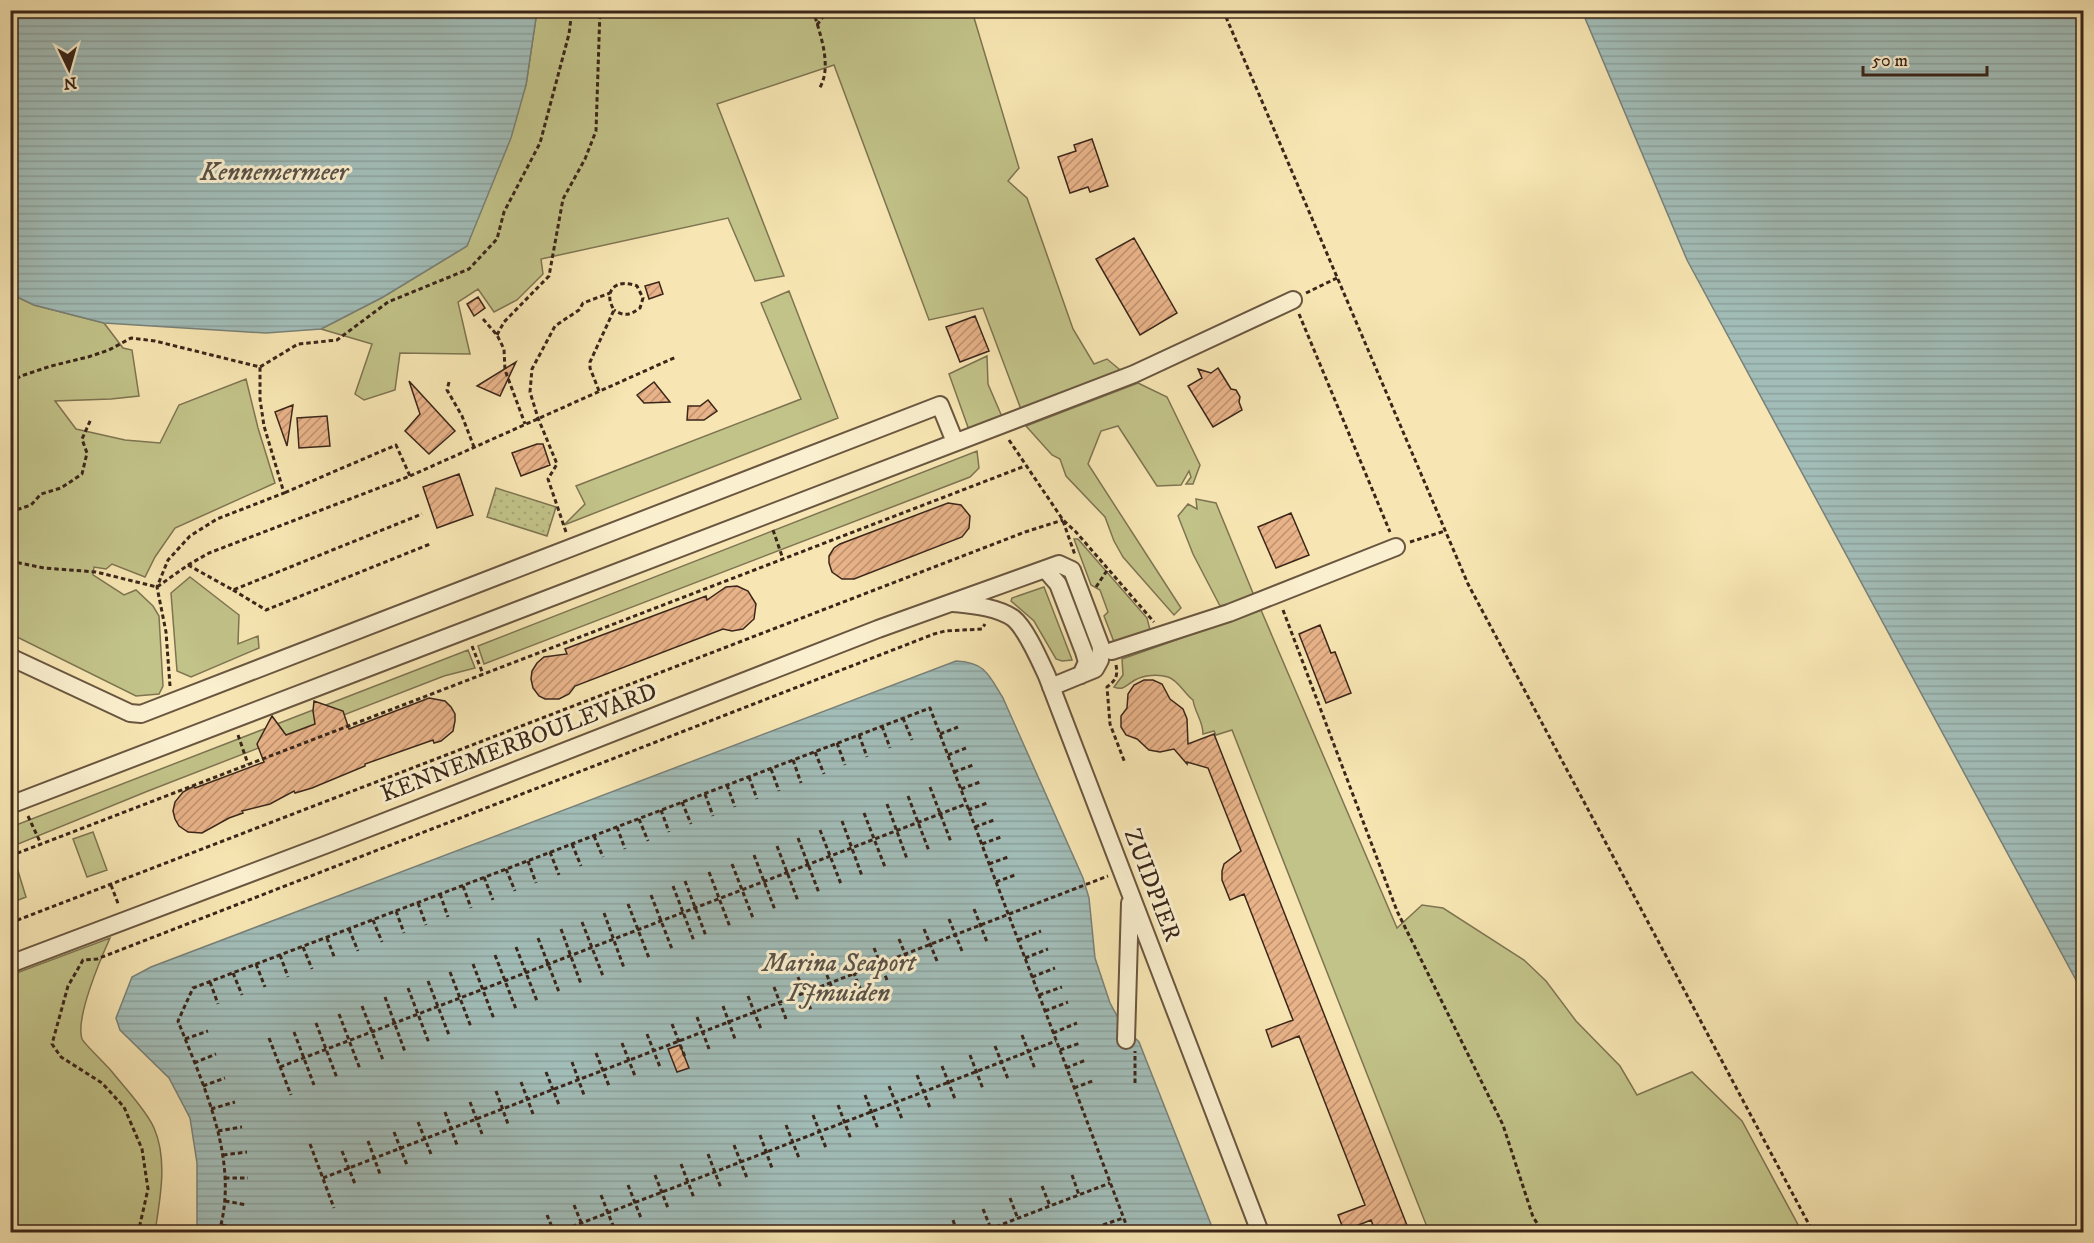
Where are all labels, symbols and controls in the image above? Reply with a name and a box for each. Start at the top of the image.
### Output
north arrow [39,39,99,99]
scale bar [1863,39,1988,77]
text: 50 m [1872,50,1908,72]
text: N [63,72,78,93]
water label: Kennemermeer [199,156,350,189]
street label: KENNEMERBOULEVARD [377,676,661,810]
street label: ZUIDPIER [1117,824,1187,946]
water label: Marina Seaport IJmuiden [761,947,918,1010]

